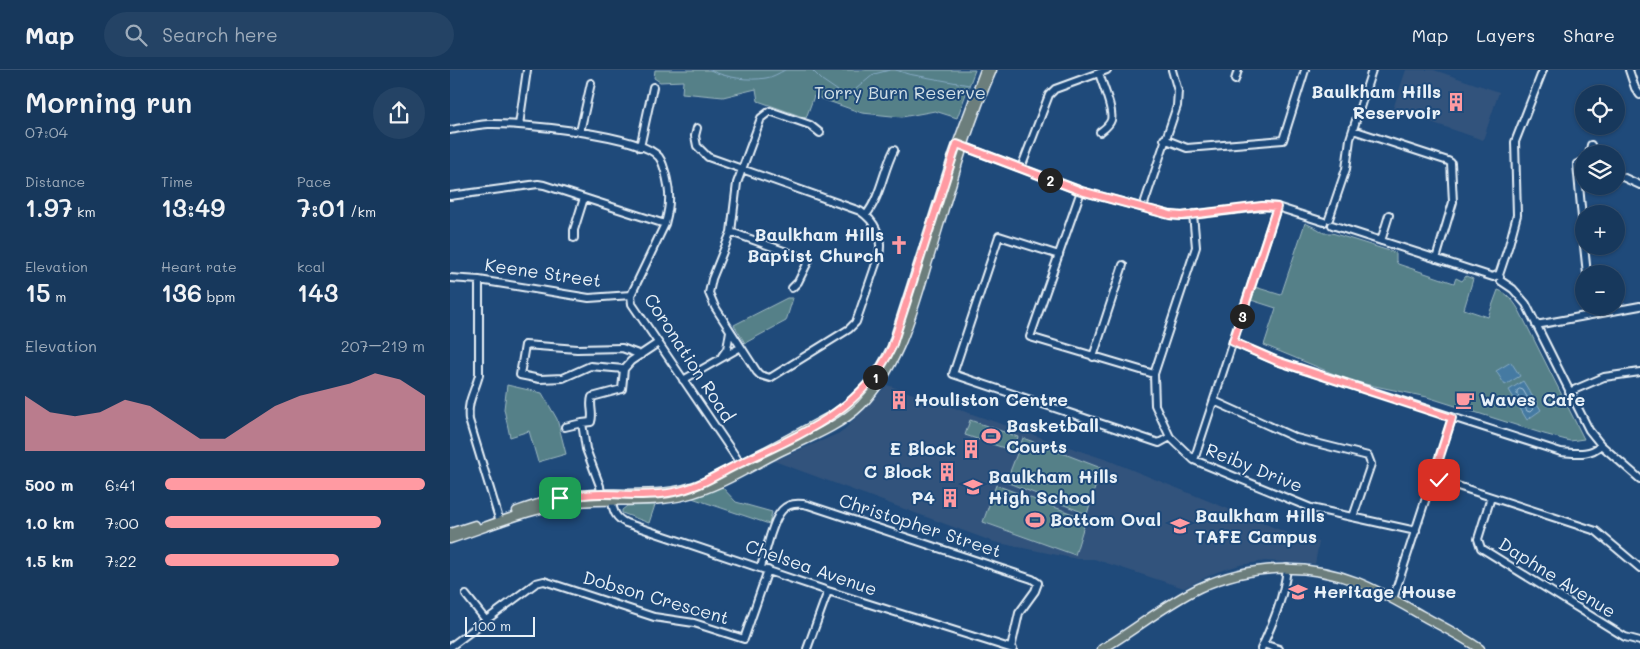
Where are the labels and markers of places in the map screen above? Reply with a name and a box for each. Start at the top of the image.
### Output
place label: Baulkham Hills Reservoir [1311,79,1441,124]
building icon: Baulkham Hills Reservoir [1445,91,1467,113]
pin: 2 [1038,168,1062,192]
place label: Baulkham Hills Baptist Church [747,222,884,267]
church icon: Baulkham Hills Baptist Church [888,234,910,256]
pin: 3 [1230,304,1254,328]
pin: 1 [862,364,888,390]
place label: Houliston Centre [914,387,1068,411]
place label: Waves Cafe [1480,387,1586,411]
building icon: Houliston Centre [888,389,910,411]
cafe icon: Waves Cafe [1454,389,1476,411]
place label: Basketball Courts [1006,413,1099,458]
sports icon: Basketball Courts [980,425,1002,447]
place label: E Block [890,436,956,460]
building icon: E Block [960,438,982,460]
place label: C Block [864,459,932,483]
pin [1418,459,1460,501]
building icon: C Block [936,461,958,483]
place label: Baulkham Hills High School [988,464,1118,509]
school or university icon: Baulkham Hills High School [962,476,984,498]
pin [539,477,581,519]
place label: P4 [911,485,935,509]
building icon: P4 [939,487,961,509]
place label: Baulkham Hills TAFE Campus [1195,503,1325,548]
place label: Bottom Oval [1050,507,1161,531]
sports icon: Bottom Oval [1024,509,1046,531]
school or university icon: Baulkham Hills TAFE Campus [1169,515,1191,537]
place label: Heritage House [1313,579,1456,603]
school or university icon: Heritage House [1287,581,1309,603]

